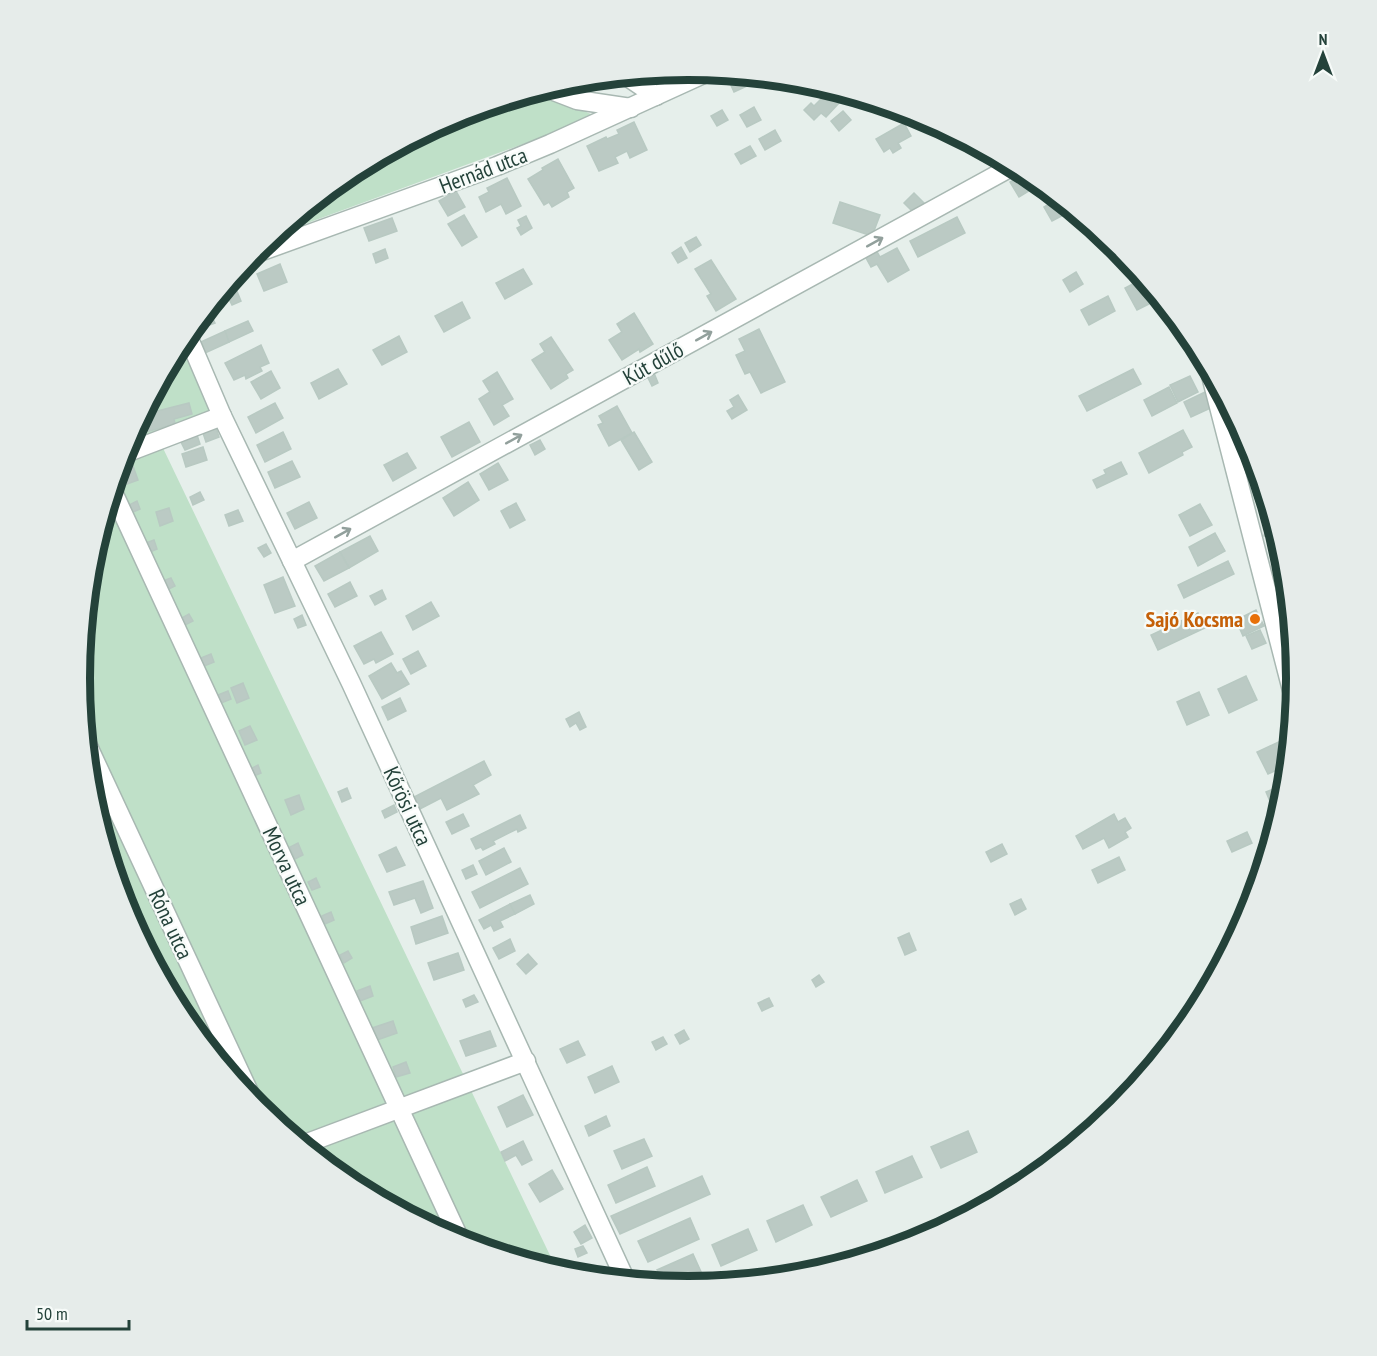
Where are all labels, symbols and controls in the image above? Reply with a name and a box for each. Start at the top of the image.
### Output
north arrow [1293,24,1353,84]
text: N [1319,29,1327,49]
street label: Hernád utca [435,141,531,199]
one-way arrow [866,236,883,248]
one-way arrow [695,330,712,342]
street label: Kút dűlő [618,335,688,391]
one-way arrow [505,433,523,444]
one-way arrow [334,527,352,538]
place label: Sajó Kocsma [1146,605,1243,633]
marker: Sajó Kocsma [1248,612,1262,626]
street label: Kőrösi utca [378,762,438,850]
street label: Morva utca [257,822,317,910]
street label: Róna utca [143,884,199,964]
scale bar [27,1293,129,1331]
text: 50 m [36,1302,68,1325]

